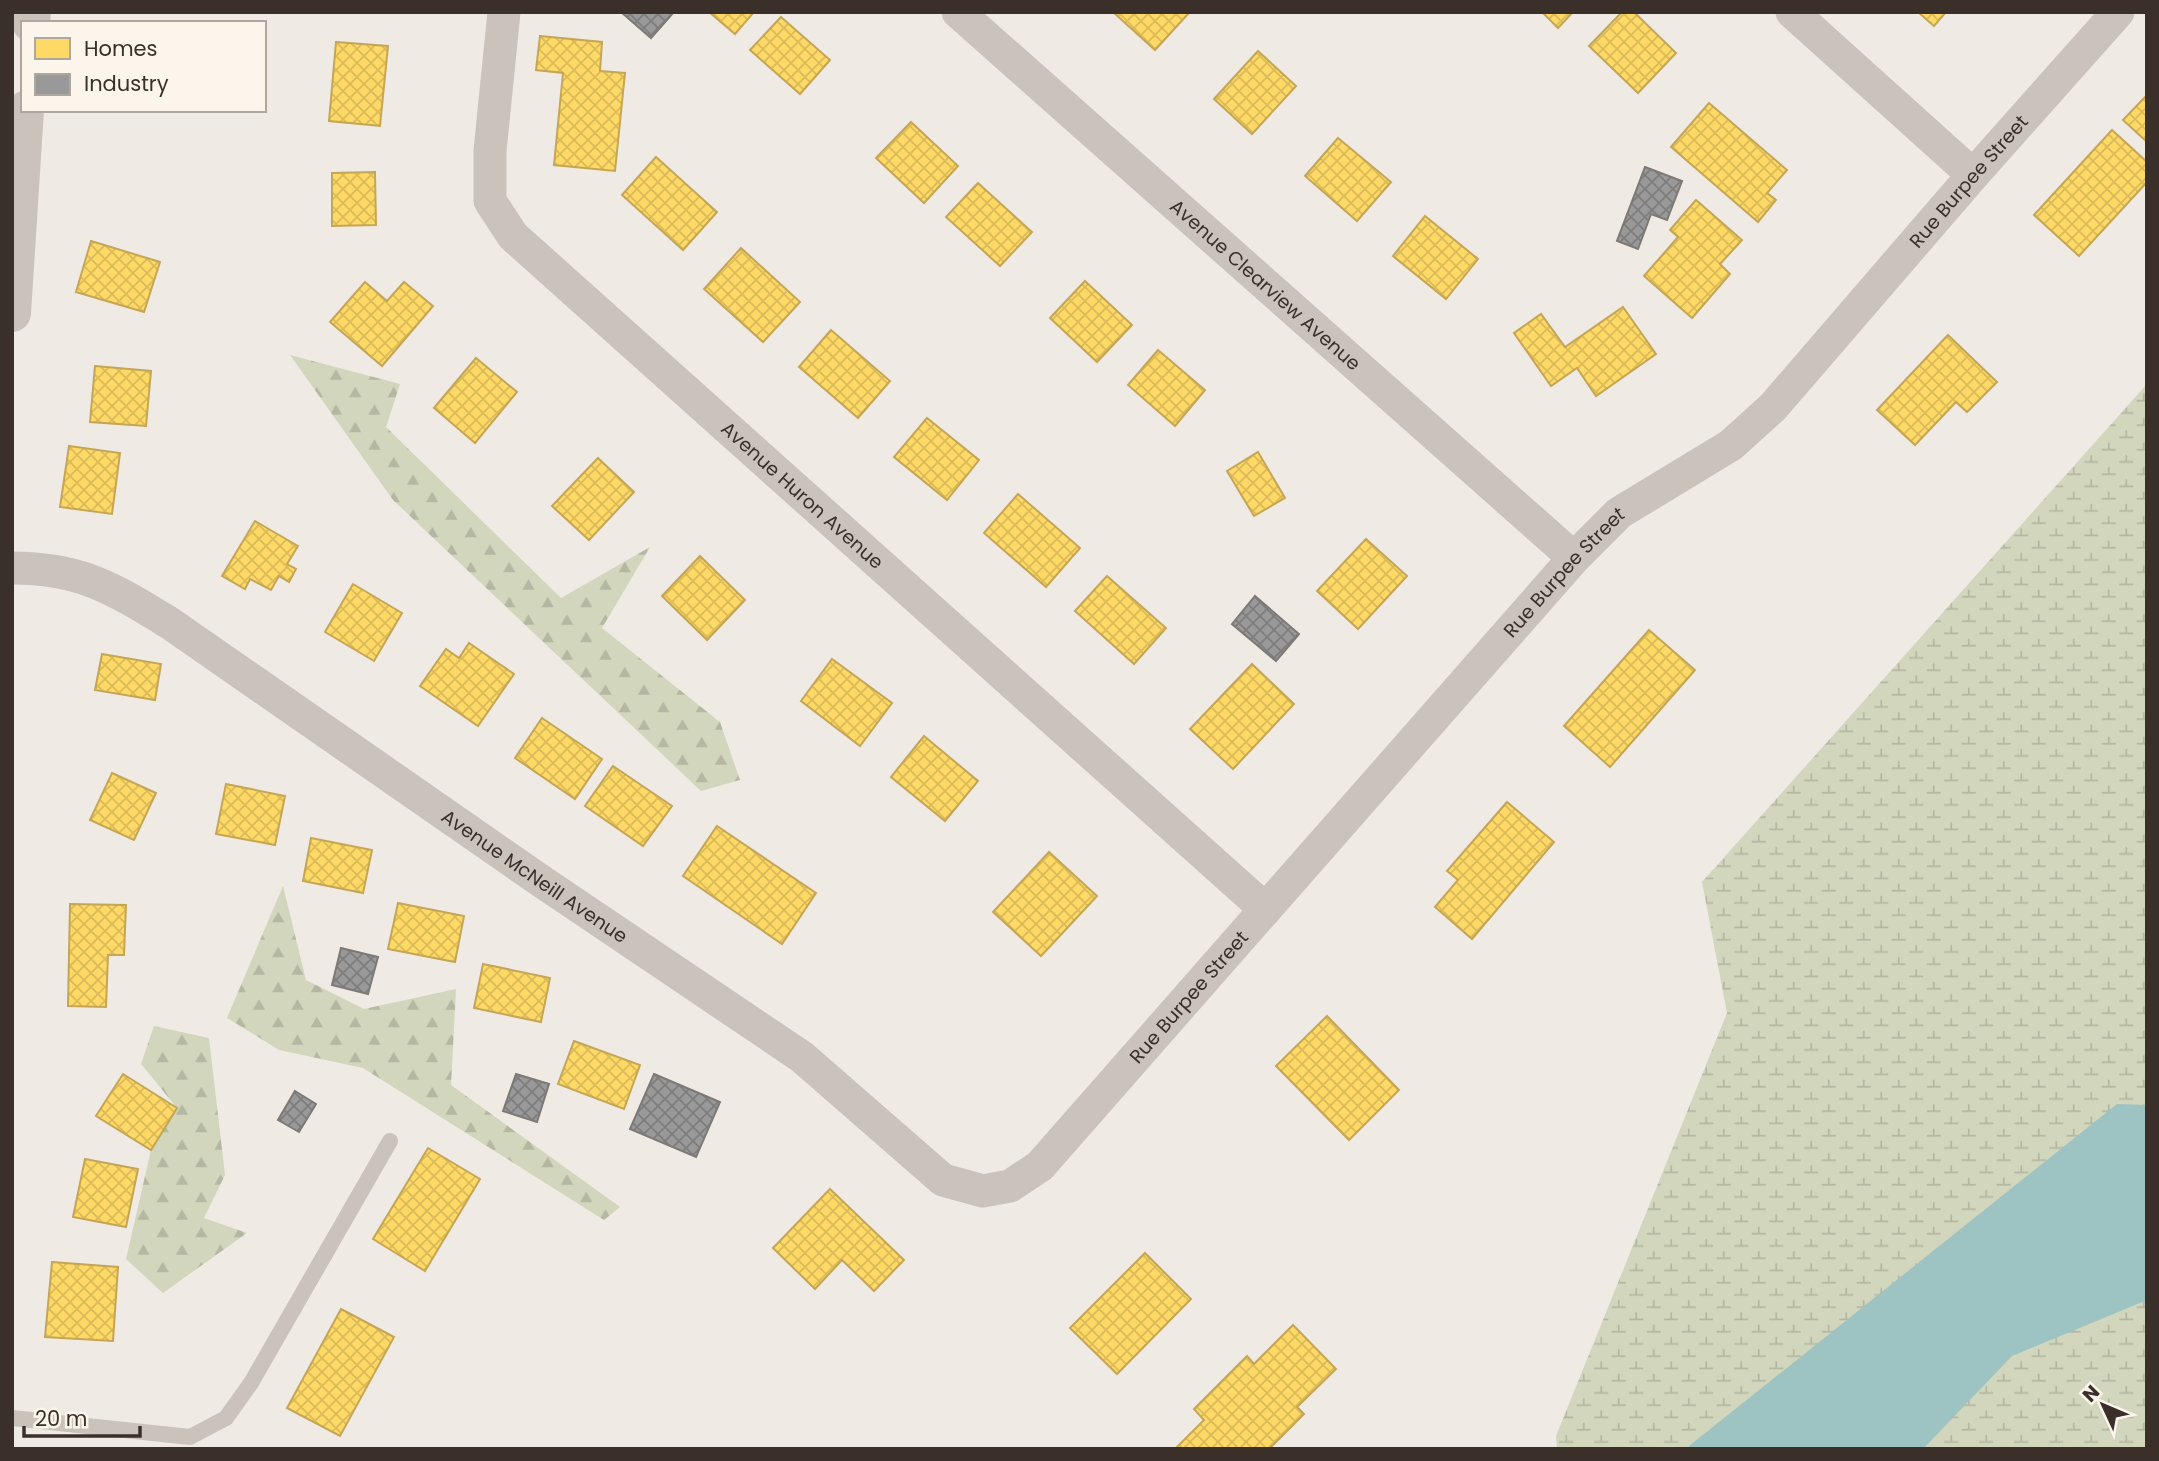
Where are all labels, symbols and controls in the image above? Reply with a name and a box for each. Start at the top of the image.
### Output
legend [21,21,266,112]
text: Homes [84,34,158,63]
text: Industry [84,69,169,98]
street label: Rue Burpee Street [1903,109,2034,254]
street label: Avenue Clearview Avenue [1164,193,1367,377]
street label: Avenue Huron Avenue [715,415,890,575]
street label: Rue Burpee Street [1497,500,1629,643]
street label: Avenue McNeill Avenue [436,803,633,949]
street label: Rue Burpee Street [1123,925,1254,1069]
north arrow [2068,1370,2138,1440]
text: N [2076,1379,2106,1408]
scale bar [24,1394,140,1438]
text: 20 m [35,1404,88,1433]

